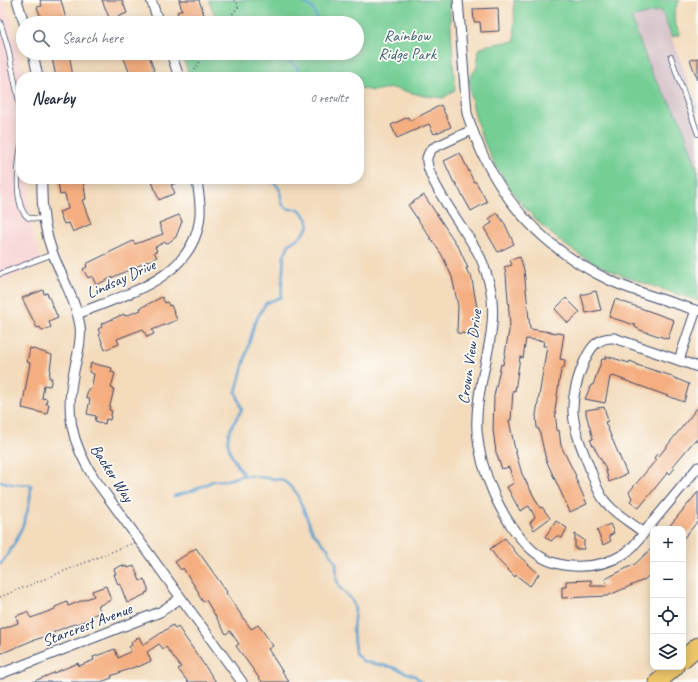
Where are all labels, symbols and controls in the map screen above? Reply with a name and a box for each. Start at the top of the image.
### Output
search box [16,16,364,60]
park label: Rainbow Ridge Park [378,26,437,64]
icon: search [30,27,52,49]
text: Search here [62,29,123,48]
text: Nearby [32,88,75,109]
text: 0 results [310,90,348,106]
street label: Lindsay Drive [84,254,160,303]
street label: Crown View Drive [453,307,487,405]
street label: Backer Way [86,440,139,507]
map controls [650,526,686,670]
button: + [650,526,686,562]
button: − [650,562,686,598]
street label: Starcrest Avenue [39,598,136,651]
button: locate [650,598,686,634]
button: layers [650,634,686,670]

